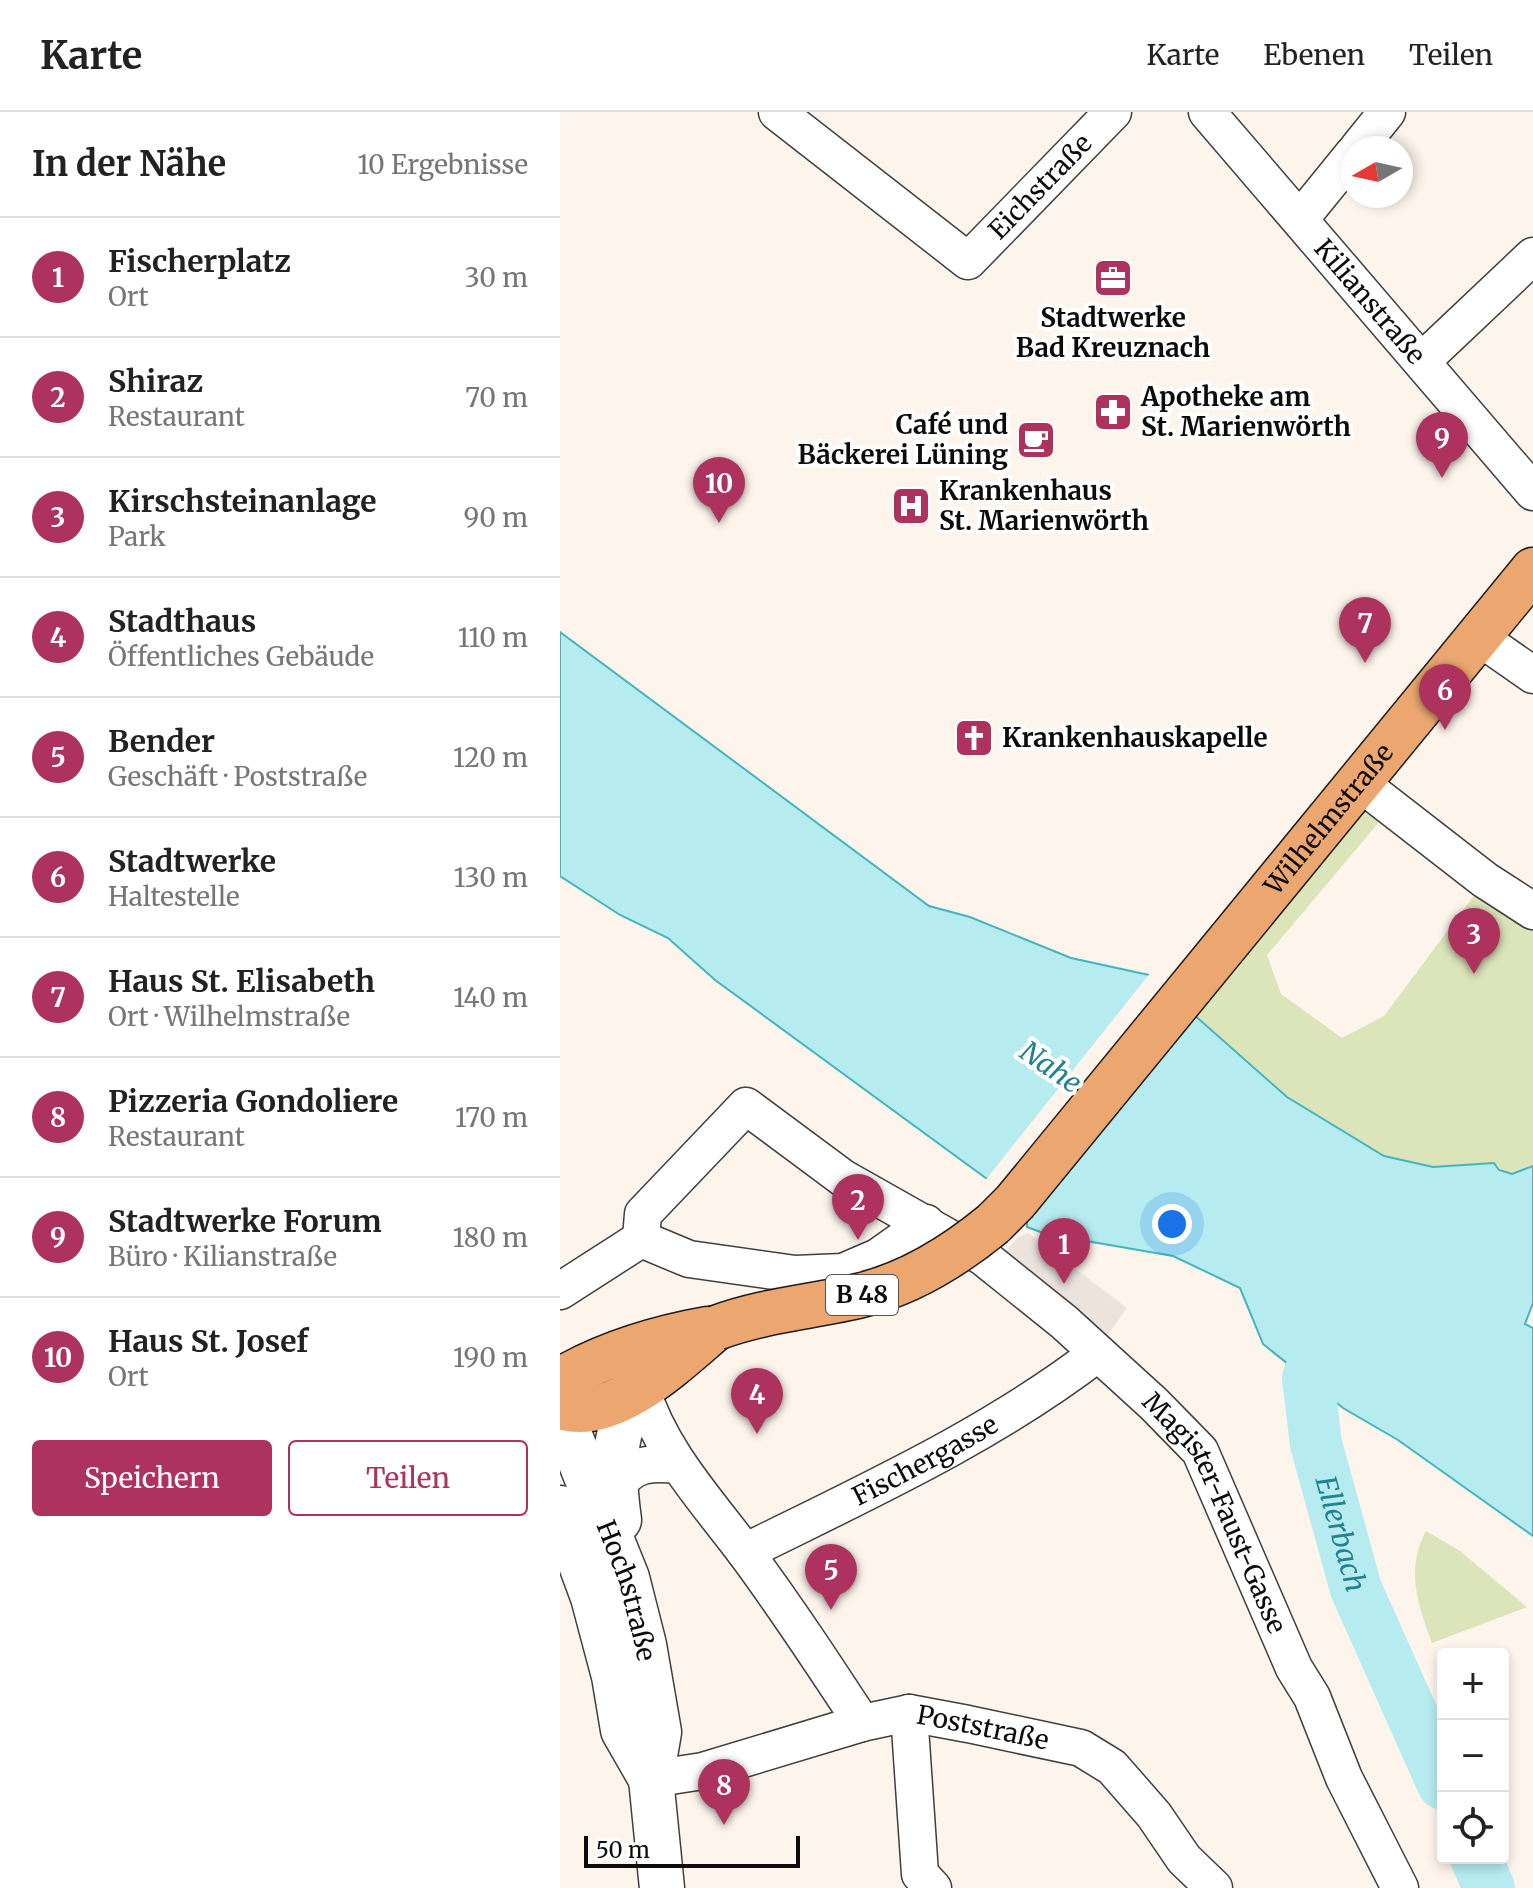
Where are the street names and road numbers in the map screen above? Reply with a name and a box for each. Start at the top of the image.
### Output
street label: Eichstraße [981,127,1099,246]
street label: Kilianstraße [1307,232,1433,371]
street label: Wilhelmstraße [1256,737,1400,902]
road number: B 48 [826,1275,898,1315]
street label: Magister-Faust-Gasse [1136,1385,1294,1638]
street label: Fischergasse [847,1408,1004,1512]
street label: Hochstraße [590,1515,663,1663]
street label: Poststraße [914,1698,1052,1757]

